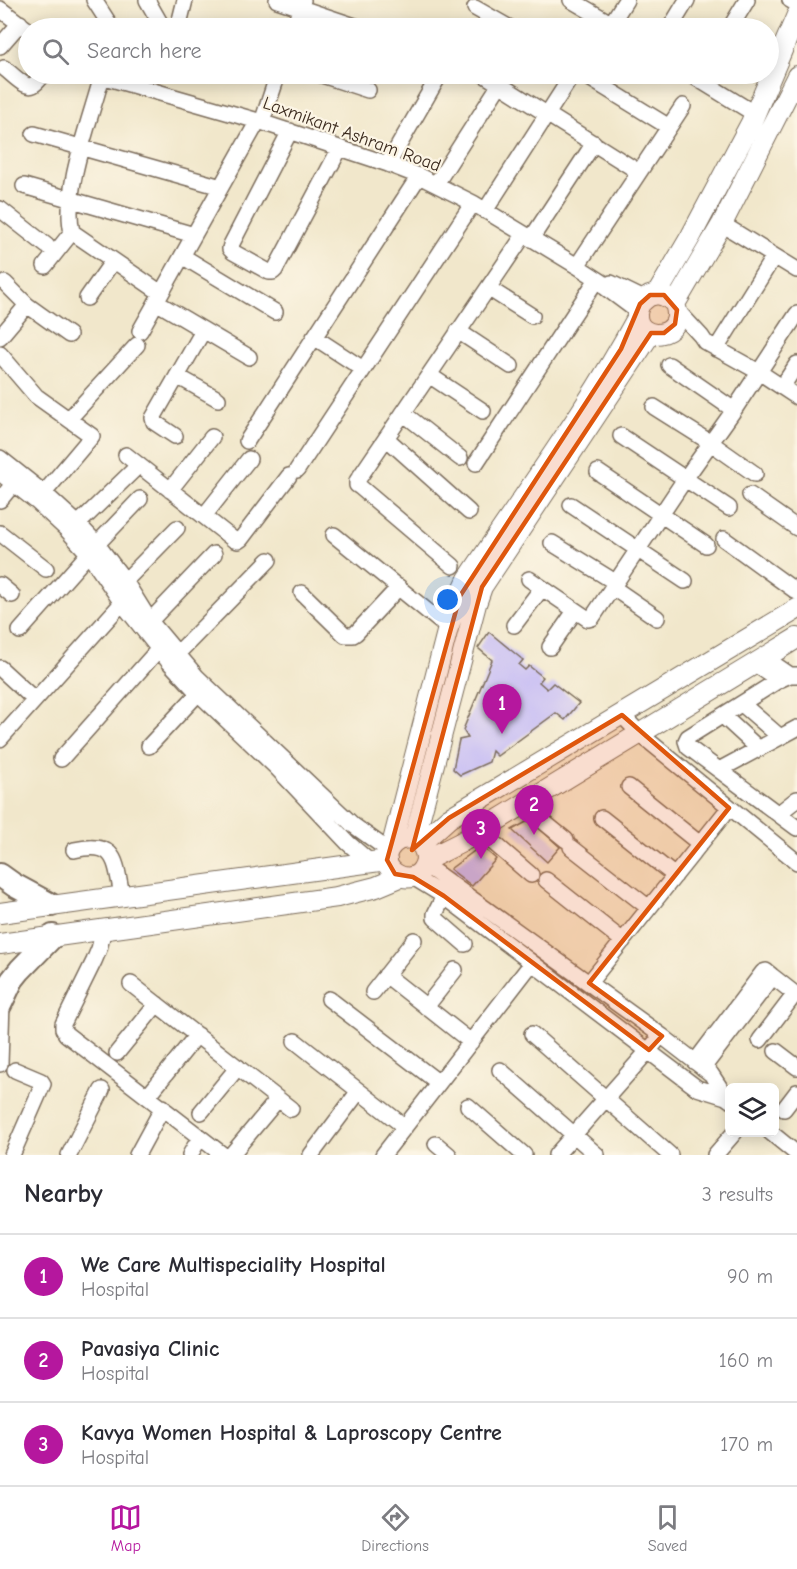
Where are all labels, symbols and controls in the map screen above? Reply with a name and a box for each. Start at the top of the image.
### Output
search box [18,18,779,84]
icon: search [39,35,72,68]
text: Search here [87,38,202,64]
street label: Laxmikant Ashram Road [260,93,444,176]
your location [433,585,462,614]
pin: 1 [482,684,522,734]
pin: 2 [514,786,554,835]
pin: 3 [462,810,500,859]
map controls [725,1083,779,1137]
button: layers [725,1083,779,1137]
text: Nearby [24,1179,103,1209]
text: 3 results [702,1183,773,1206]
text: We Care Multispeciality Hospital [81,1252,386,1278]
text: 1 [40,1265,47,1288]
text: 90 m [727,1265,773,1288]
text: Hospital [81,1278,149,1301]
text: Pavasiya Clinic [81,1336,219,1362]
text: 2 [39,1349,48,1372]
text: 160 m [719,1349,773,1372]
text: Hospital [81,1362,149,1385]
text: Kavya Women Hospital & Laproscopy Centre [81,1420,502,1446]
text: 3 [39,1433,48,1456]
text: 170 m [720,1433,773,1456]
text: Hospital [81,1446,149,1469]
tab: Map [109,1501,142,1555]
tab: Directions [361,1501,429,1555]
tab: Saved [648,1501,688,1555]

